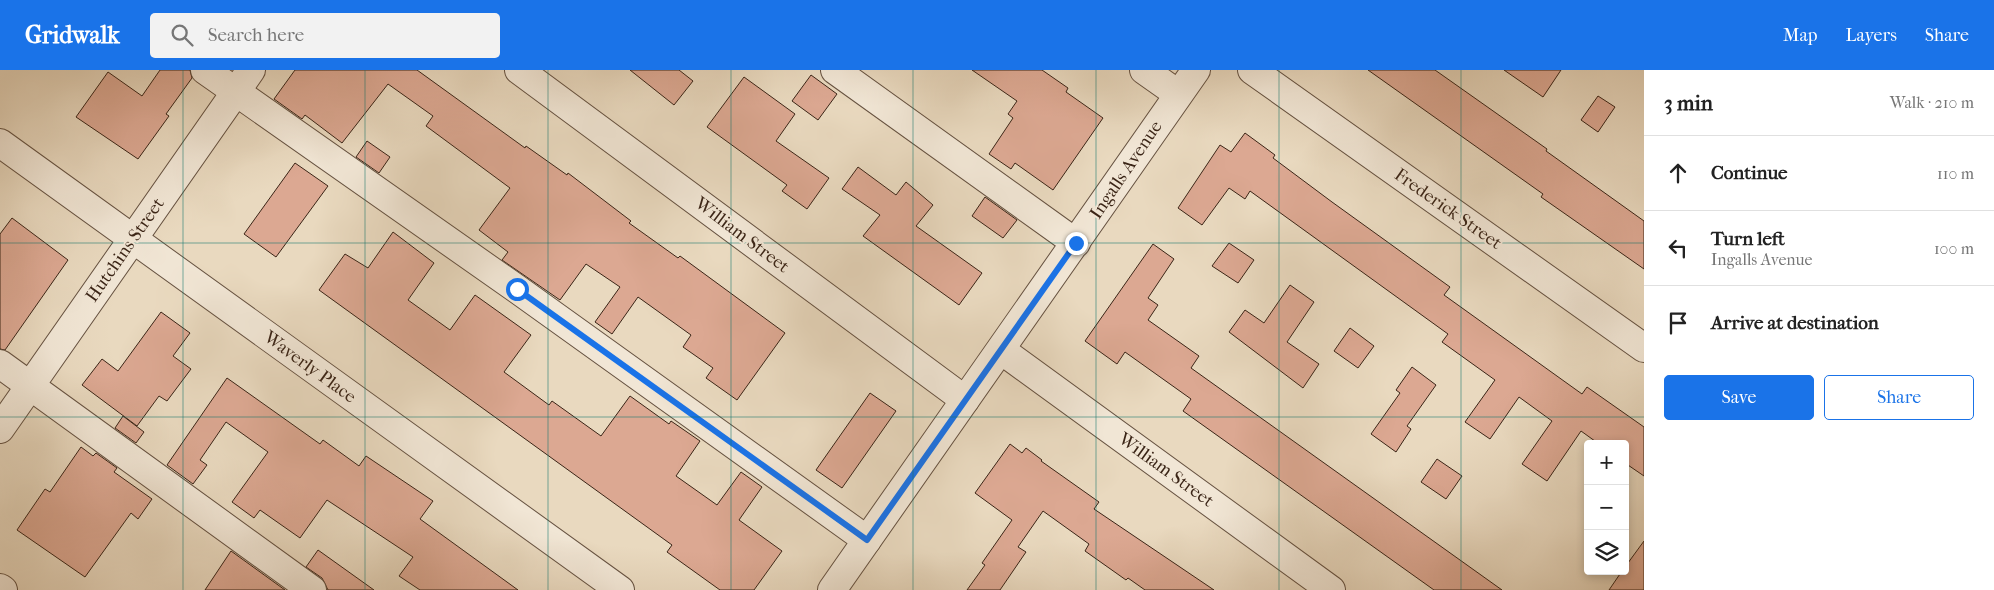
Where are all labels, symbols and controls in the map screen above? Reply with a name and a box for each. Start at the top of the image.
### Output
search box [150,13,500,58]
text: Gridwalk [25,21,120,49]
icon: search [168,21,196,49]
text: Search here [208,24,304,46]
text: Map [1783,25,1817,46]
text: Layers [1845,25,1897,46]
text: Share [1925,25,1969,46]
text: 3 min [1664,91,1713,115]
text: Walk · 210 m [1890,93,1974,112]
street label: Ingalls Avenue [1085,117,1167,223]
icon: ahead [1664,159,1692,187]
text: Continue [1711,162,1787,184]
street label: Frederick Street [1390,164,1506,254]
text: 110 m [1937,164,1974,183]
street label: William Street [690,192,794,278]
street label: Hutchins Street [81,193,169,306]
text: Turn left [1711,228,1785,250]
route end [1065,232,1088,255]
icon: left [1664,234,1692,262]
text: 100 m [1934,239,1974,258]
text: Ingalls Avenue [1711,250,1812,269]
route start [506,278,529,301]
icon: arrive [1664,309,1692,337]
text: Arrive at destination [1711,312,1879,334]
street label: Waverly Place [259,326,360,407]
button: Save [1664,375,1814,420]
button: Share [1824,375,1974,420]
street label: William Street [1113,428,1218,512]
map controls [1584,440,1629,575]
button: + [1584,440,1629,485]
button: − [1584,485,1629,530]
button: layers [1584,530,1629,575]

